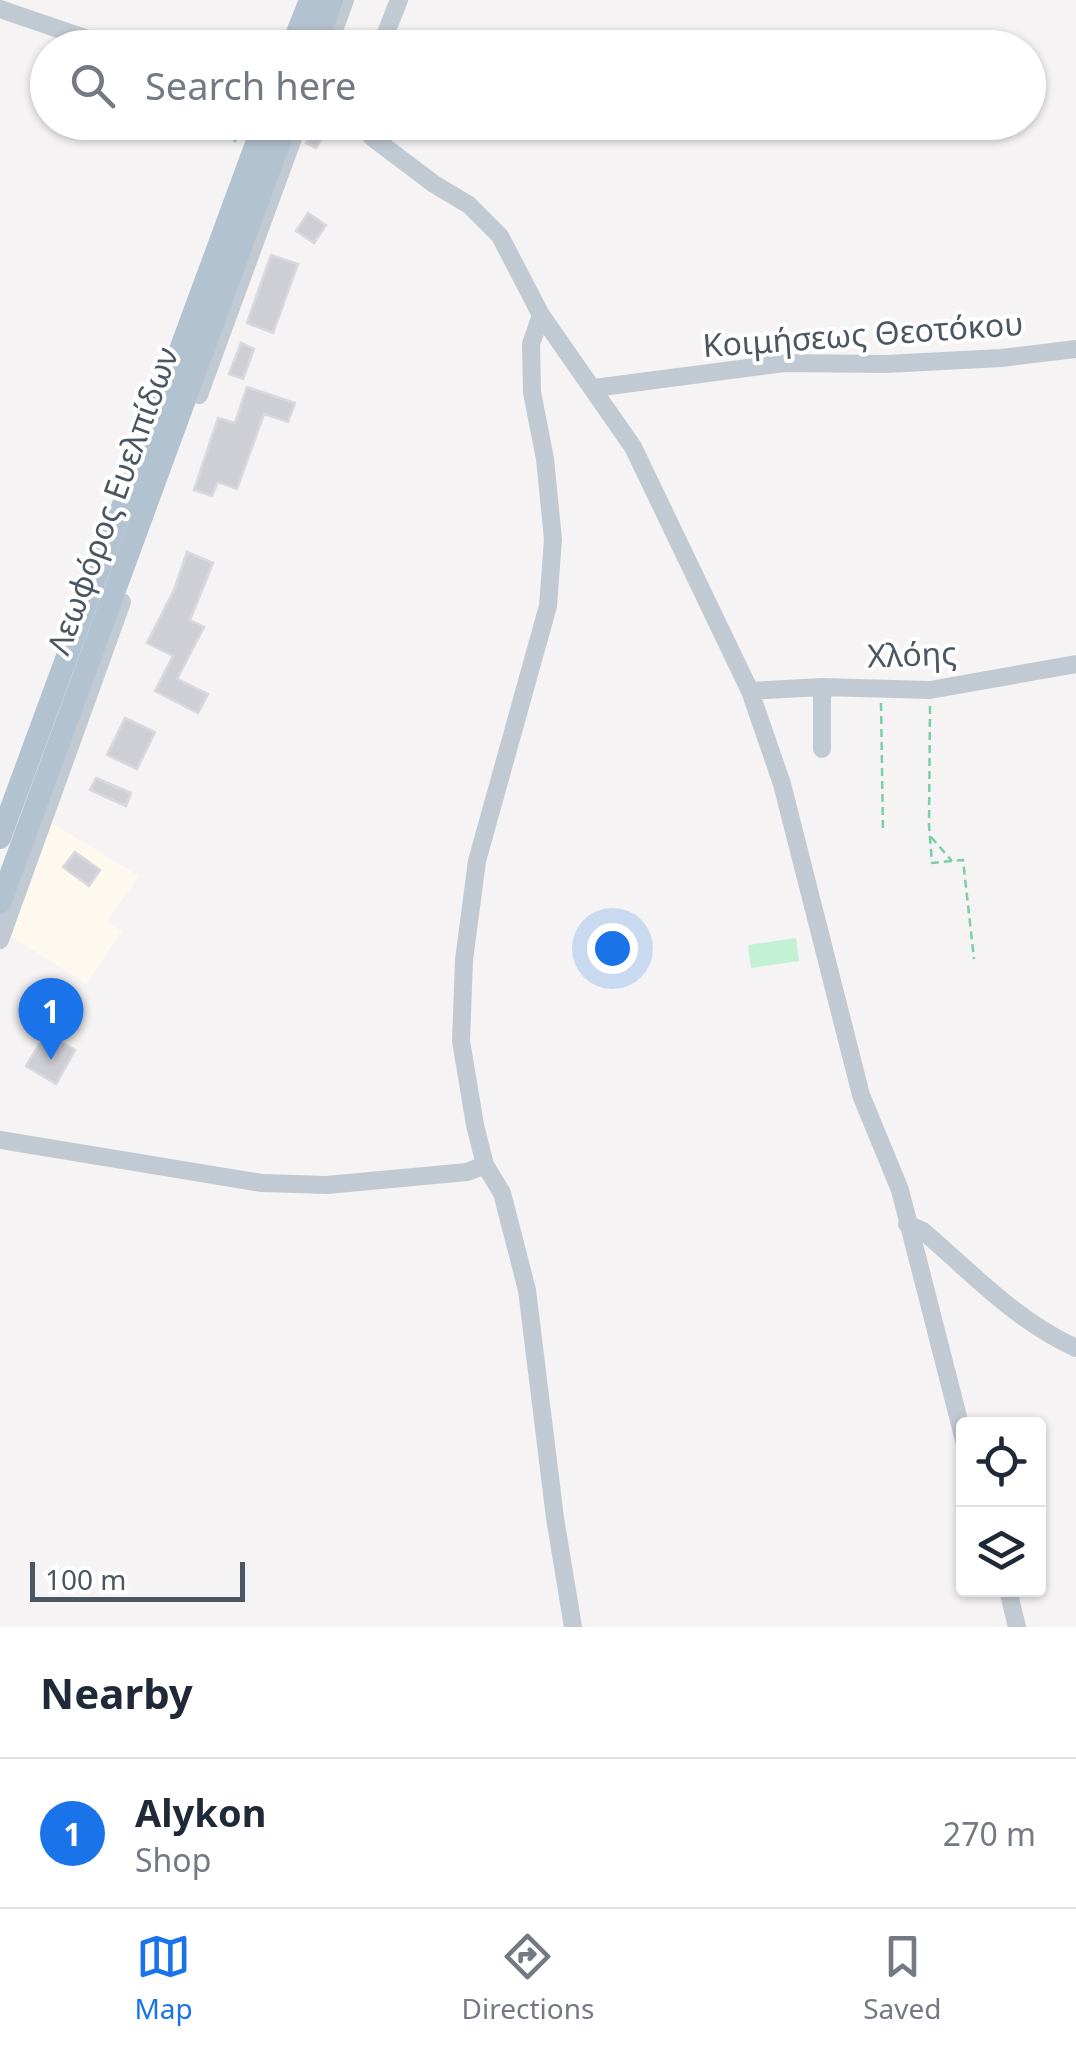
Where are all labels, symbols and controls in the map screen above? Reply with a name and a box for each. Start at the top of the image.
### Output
search box [30,30,1046,140]
icon: search [65,58,120,113]
text: Search here [145,59,356,111]
street label: Κοιμήσεως Θεοτόκου [701,301,1025,366]
street label: Λεωφόρος Ευελπίδων [36,341,187,660]
street label: Χλόης [866,630,957,677]
your location [587,923,638,974]
pin: 1 [18,978,84,1060]
map controls [956,1417,1046,1597]
button: locate [956,1417,1046,1507]
button: layers [956,1507,1046,1597]
scale bar [30,1557,245,1602]
text: 100 m [45,1560,127,1598]
text: Nearby [40,1664,193,1721]
text: Alykon [135,1786,266,1838]
text: 1 [63,1812,82,1855]
text: 270 m [943,1812,1036,1855]
text: Shop [135,1838,211,1881]
tab: Map [134,1929,193,2027]
tab: Directions [462,1929,594,2027]
tab: Saved [863,1929,942,2027]

